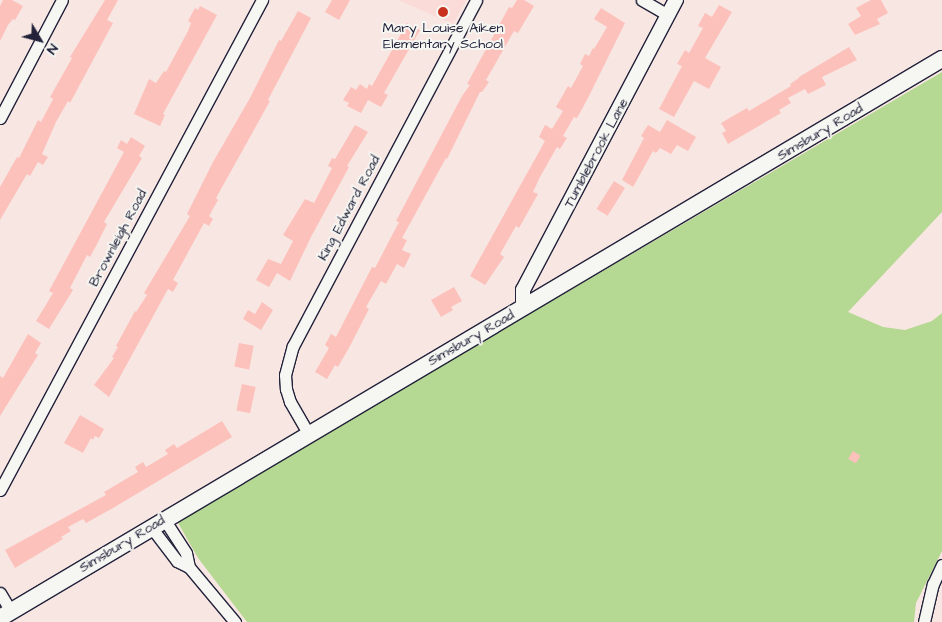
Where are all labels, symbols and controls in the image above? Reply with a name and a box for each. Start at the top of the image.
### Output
marker: Mary Louise Aiken Elementary School [437,6,449,18]
north arrow [15,15,65,65]
place label: Mary Louise Aiken Elementary School [383,20,503,52]
text: N [41,40,63,59]
street label: Tumblebrook Lane [560,96,632,210]
street label: Simsbury Road [774,100,866,164]
street label: King Edward Road [314,152,384,264]
street label: Brownleigh Road [85,187,151,289]
street label: Simsbury Road [425,306,517,370]
street label: Simsbury Road [76,512,168,576]

